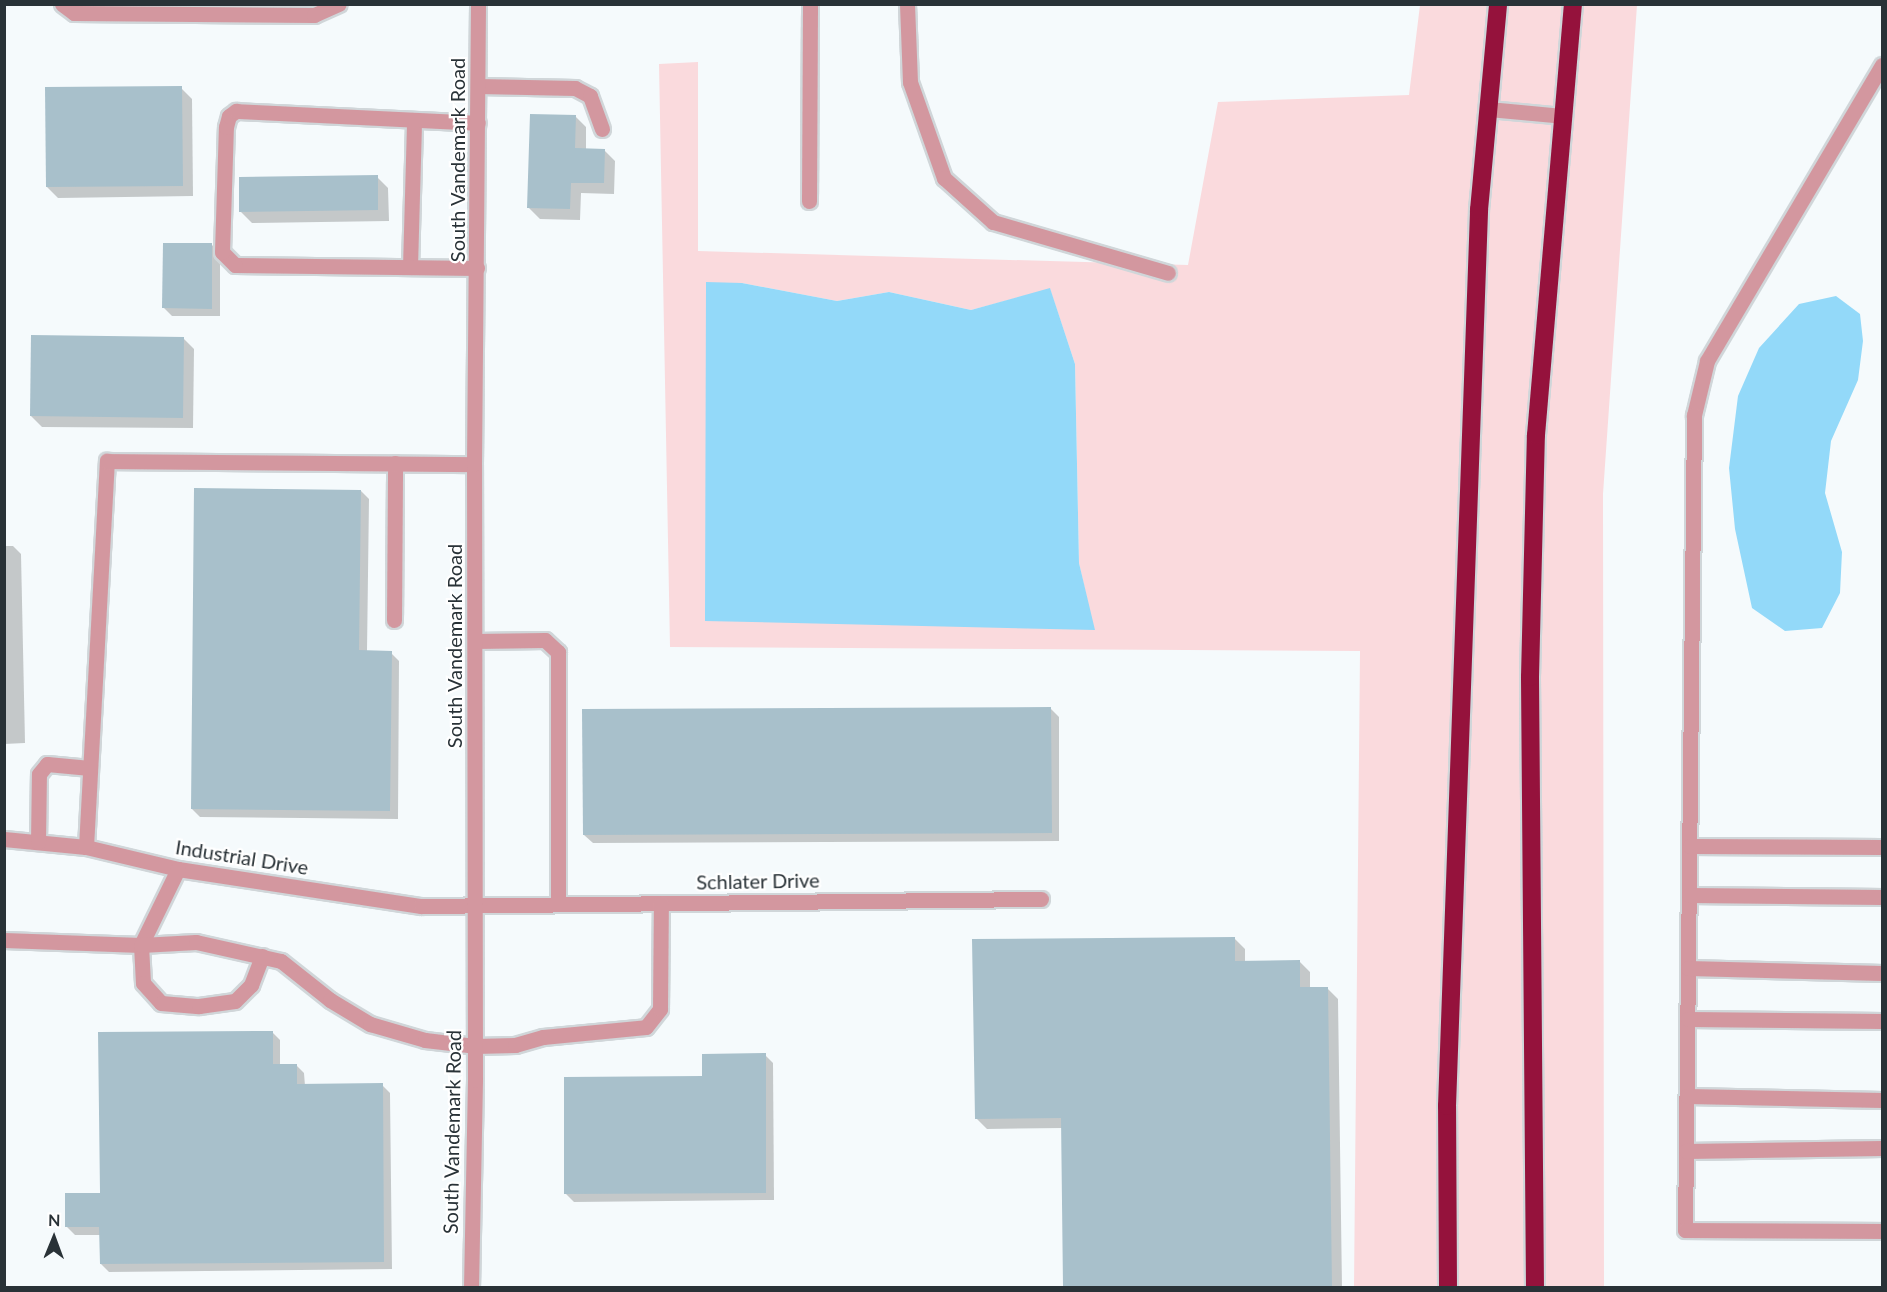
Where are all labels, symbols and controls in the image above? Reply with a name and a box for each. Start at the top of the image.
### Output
street label: South Vandemark Road [445,58,469,262]
street label: South Vandemark Road [442,544,466,748]
street label: Industrial Drive [174,835,310,879]
street label: Schlater Drive [696,868,820,894]
street label: South Vandemark Road [438,1029,466,1235]
north arrow [24,1208,84,1268]
text: N [48,1210,61,1229]

